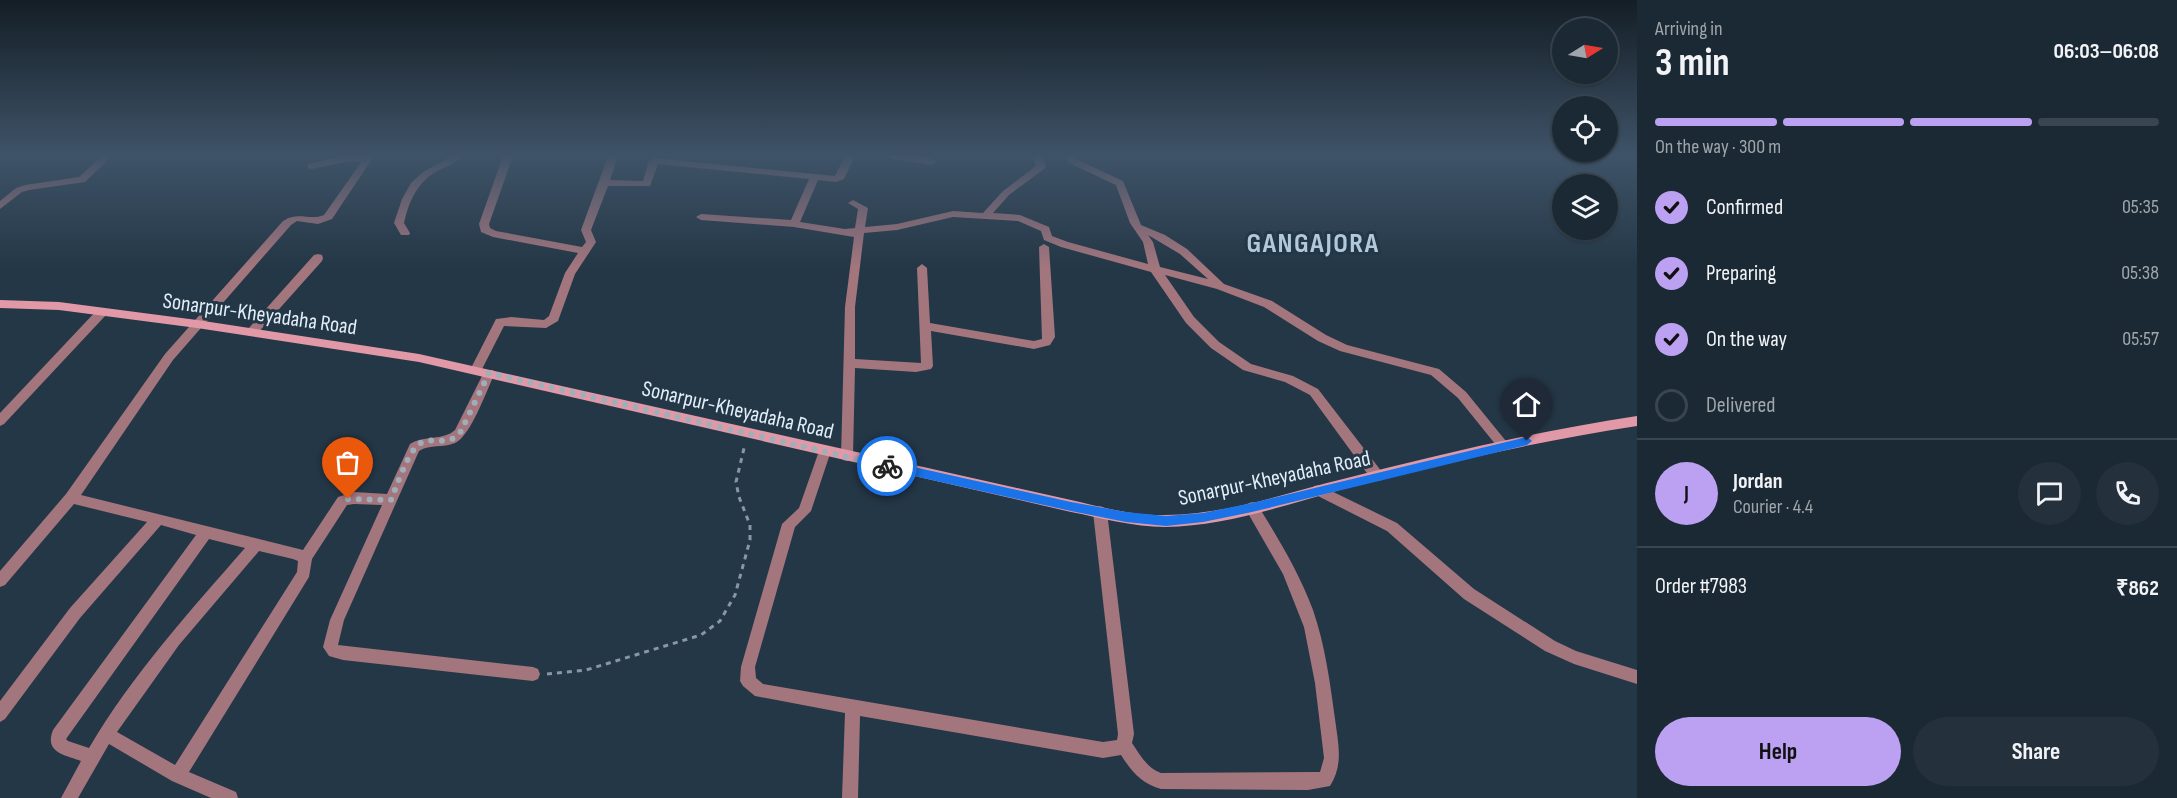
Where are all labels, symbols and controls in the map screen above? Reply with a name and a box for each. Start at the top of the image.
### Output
text: Arriving in [1655,17,1723,41]
north arrow [1552,18,1618,84]
map controls [1552,18,1618,240]
text: 06:03–06:08 [2054,38,2159,65]
text: 3 min [1655,40,1730,87]
button: locate [1552,96,1618,162]
text: On the way · 300 m [1655,135,1781,159]
button: layers [1552,174,1618,240]
icon: check [1655,191,1688,224]
text: Confirmed [1706,194,1783,221]
text: 05:35 [2122,195,2159,219]
district label: GANGAJORA [1247,227,1380,260]
icon: check [1655,257,1688,290]
text: Preparing [1706,260,1776,287]
text: 05:38 [2121,261,2159,285]
street label: Sonarpur-Kheyadaha Road [161,287,359,341]
icon: check [1655,323,1688,356]
text: On the way [1706,326,1787,353]
text: 05:57 [2122,327,2159,351]
street label: Sonarpur-Kheyadaha Road [639,375,836,446]
pin [1501,379,1552,441]
icon: home [1510,388,1543,421]
text: Delivered [1706,392,1775,419]
courier [857,436,917,496]
pin [322,437,373,499]
street label: Sonarpur-Kheyadaha Road [1176,445,1373,512]
icon: bag [331,446,364,479]
icon: bike [871,450,904,483]
button: chat [2018,462,2081,525]
button: phone [2096,462,2159,525]
text: Jordan [1733,468,1782,495]
text: J [1684,480,1689,507]
text: Courier · 4.4 [1733,495,1813,519]
text: Order #7983 [1655,573,1747,600]
text: ₹862 [2116,575,2159,602]
button: Help [1655,717,1901,786]
button: Share [1913,717,2159,786]

